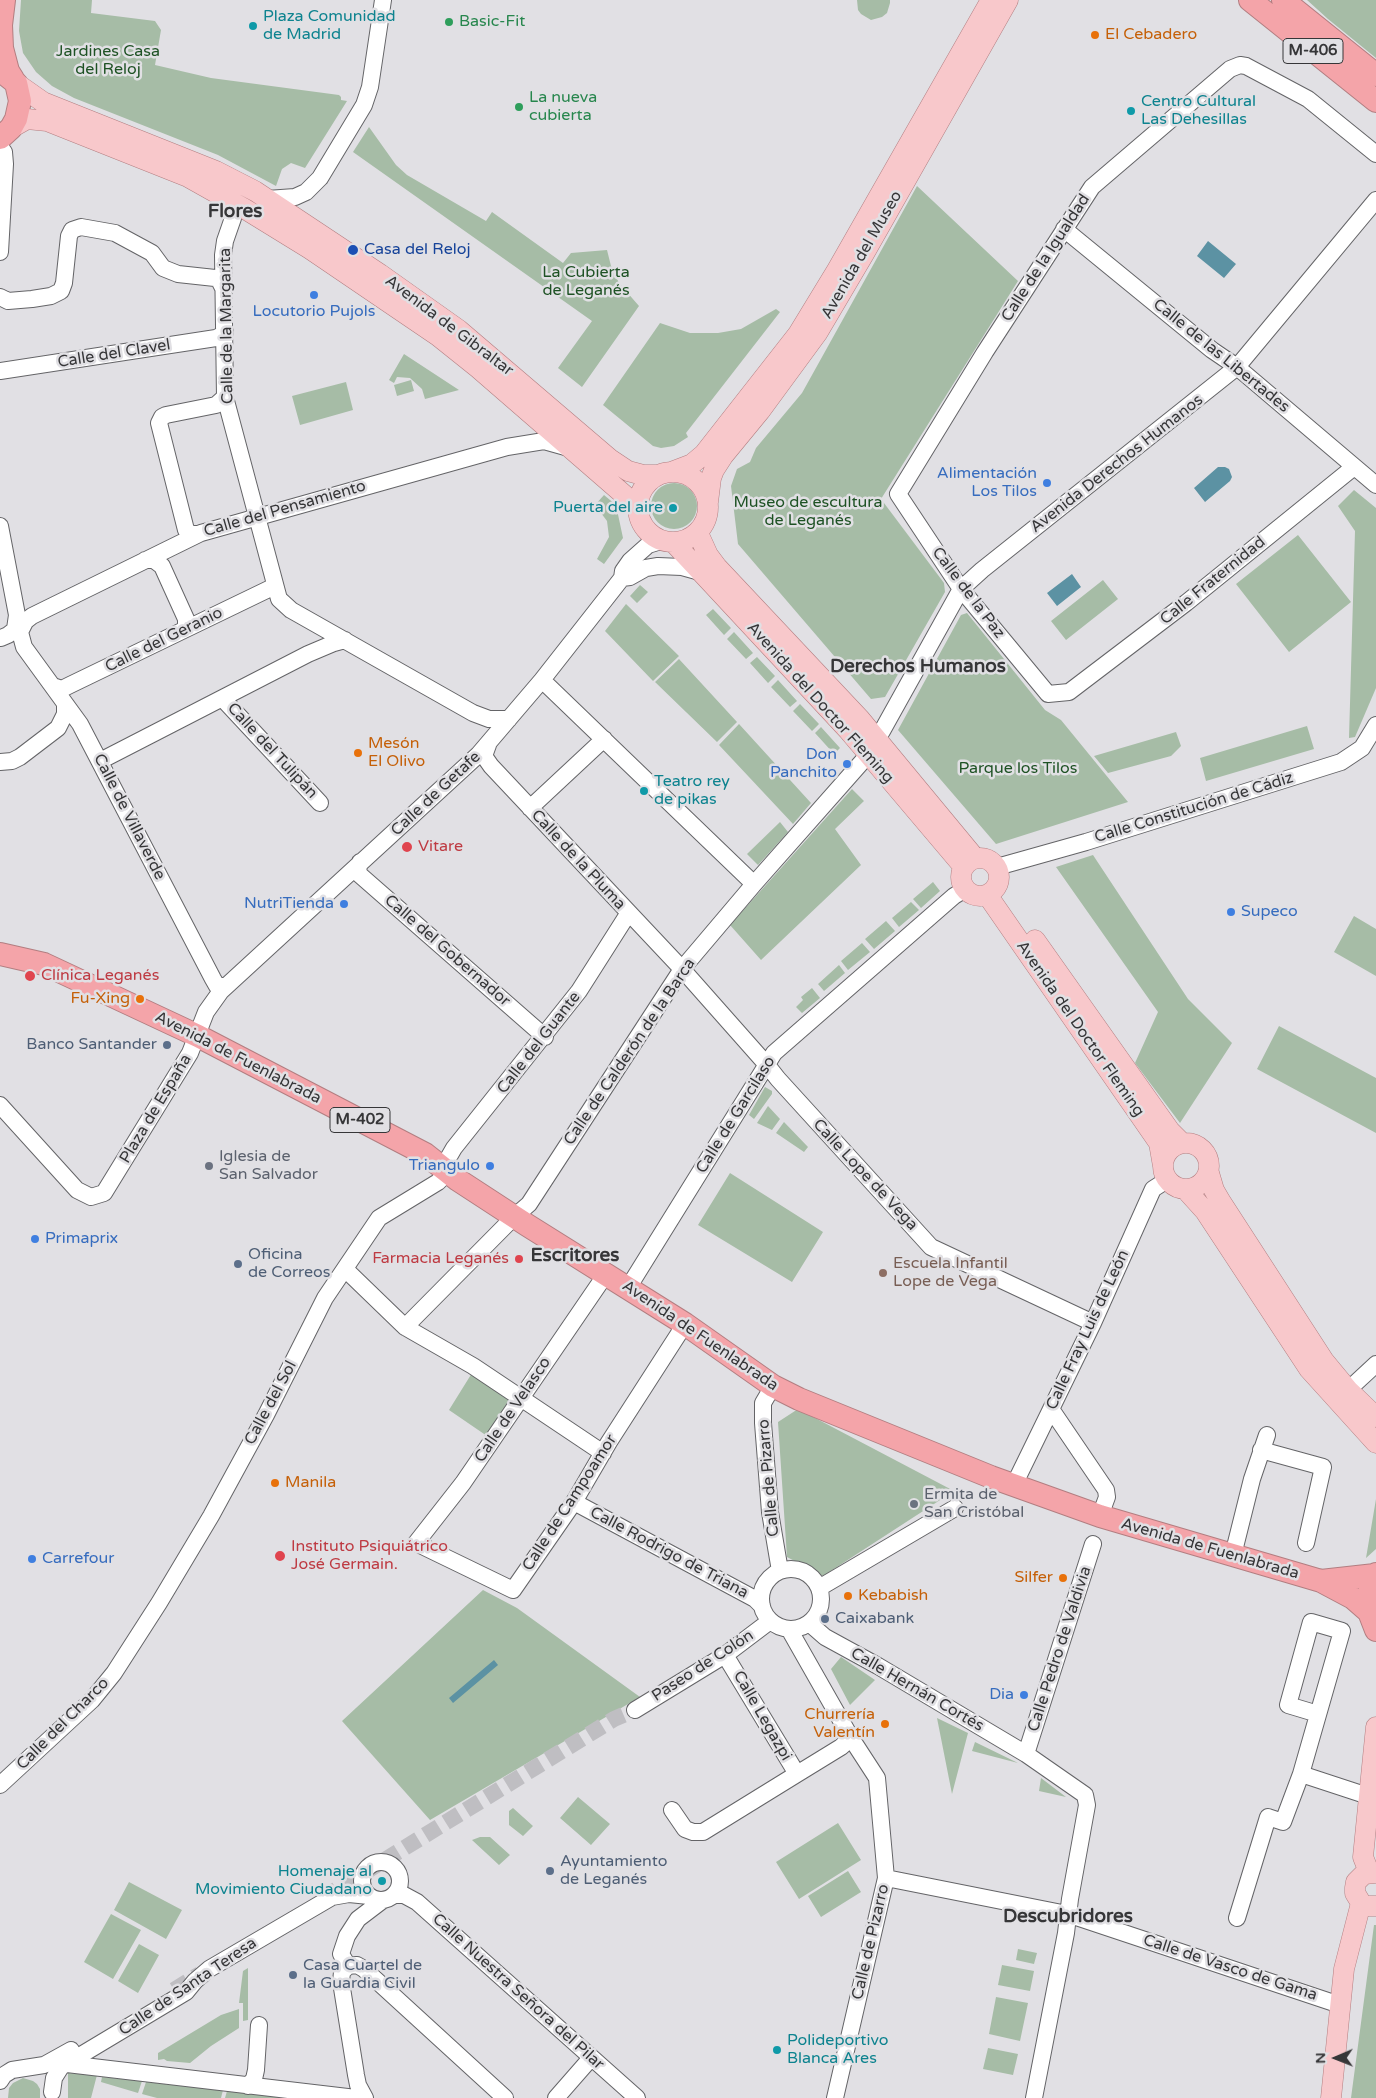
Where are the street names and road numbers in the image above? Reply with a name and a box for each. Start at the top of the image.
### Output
road number: M-406 [1283,38,1343,64]
street label: Avenida del Museo [818,188,906,322]
street label: Calle de la Igualdad [998,191,1094,325]
street label: Calle de la Margarita [216,248,238,404]
street label: Avenida de Gibraltar [381,272,517,380]
street label: Calle de las Libertades [1149,295,1293,417]
street label: Calle del Clavel [56,336,172,372]
street label: Avenida Derechos Humanos [1027,391,1207,537]
street label: Calle del Pensamiento [202,477,368,541]
street label: Calle Fraternidad [1157,533,1269,629]
street label: Calle de la Paz [928,544,1008,642]
street label: Calle del Geranio [102,603,226,677]
street label: Avenida del Doctor Fleming [743,618,897,788]
street label: Calle del Tulipán [223,699,321,803]
street label: Calle de Getafe [387,748,485,840]
street label: Calle de Villaverde [89,751,169,883]
street label: Calle Constitución de Cádiz [1092,769,1296,847]
street label: Calle de la Pluma [527,806,629,914]
street label: Calle del Gobernador [380,891,514,1011]
street label: Avenida del Doctor Fleming [1012,937,1148,1121]
street label: Calle de Calderón de la Barca [560,955,700,1149]
street label: Calle del Guante [493,988,585,1098]
street label: Avenida de Fuenlabrada [152,1008,324,1108]
street label: Plaza de España [116,1051,196,1167]
street label: Calle de Garcilaso [692,1053,780,1177]
road number: M-402 [330,1108,390,1132]
street label: Calle Lope de Vega [808,1115,922,1235]
street label: Calle Fray Luis de León [1042,1247,1134,1413]
street label: Avenida de Fuenlabrada [618,1277,782,1395]
street label: Calle de Velasco [471,1354,555,1466]
street label: Calle del Sol [241,1358,301,1448]
street label: Calle de Pizarro [754,1418,784,1538]
street label: Calle de Campoamor [519,1431,621,1575]
street label: Calle Rodrigo de Triana [587,1503,751,1603]
street label: Avenida de Fuenlabrada [1119,1514,1301,1584]
street label: Calle Pedro de Valdivia [1024,1564,1096,1734]
street label: Paseo de Colón [649,1626,757,1706]
street label: Calle Hernán Cortés [847,1644,987,1736]
street label: Calle Legazpi [729,1668,795,1764]
street label: Calle del Charco [13,1674,113,1774]
street label: Calle de Pizarro [848,1882,894,2002]
street label: Calle Nuestra Señora del Pilar [428,1910,608,2074]
street label: Calle de Vasco de Gama [1141,1931,1319,2005]
street label: Calle de Santa Teresa [116,1934,260,2040]

